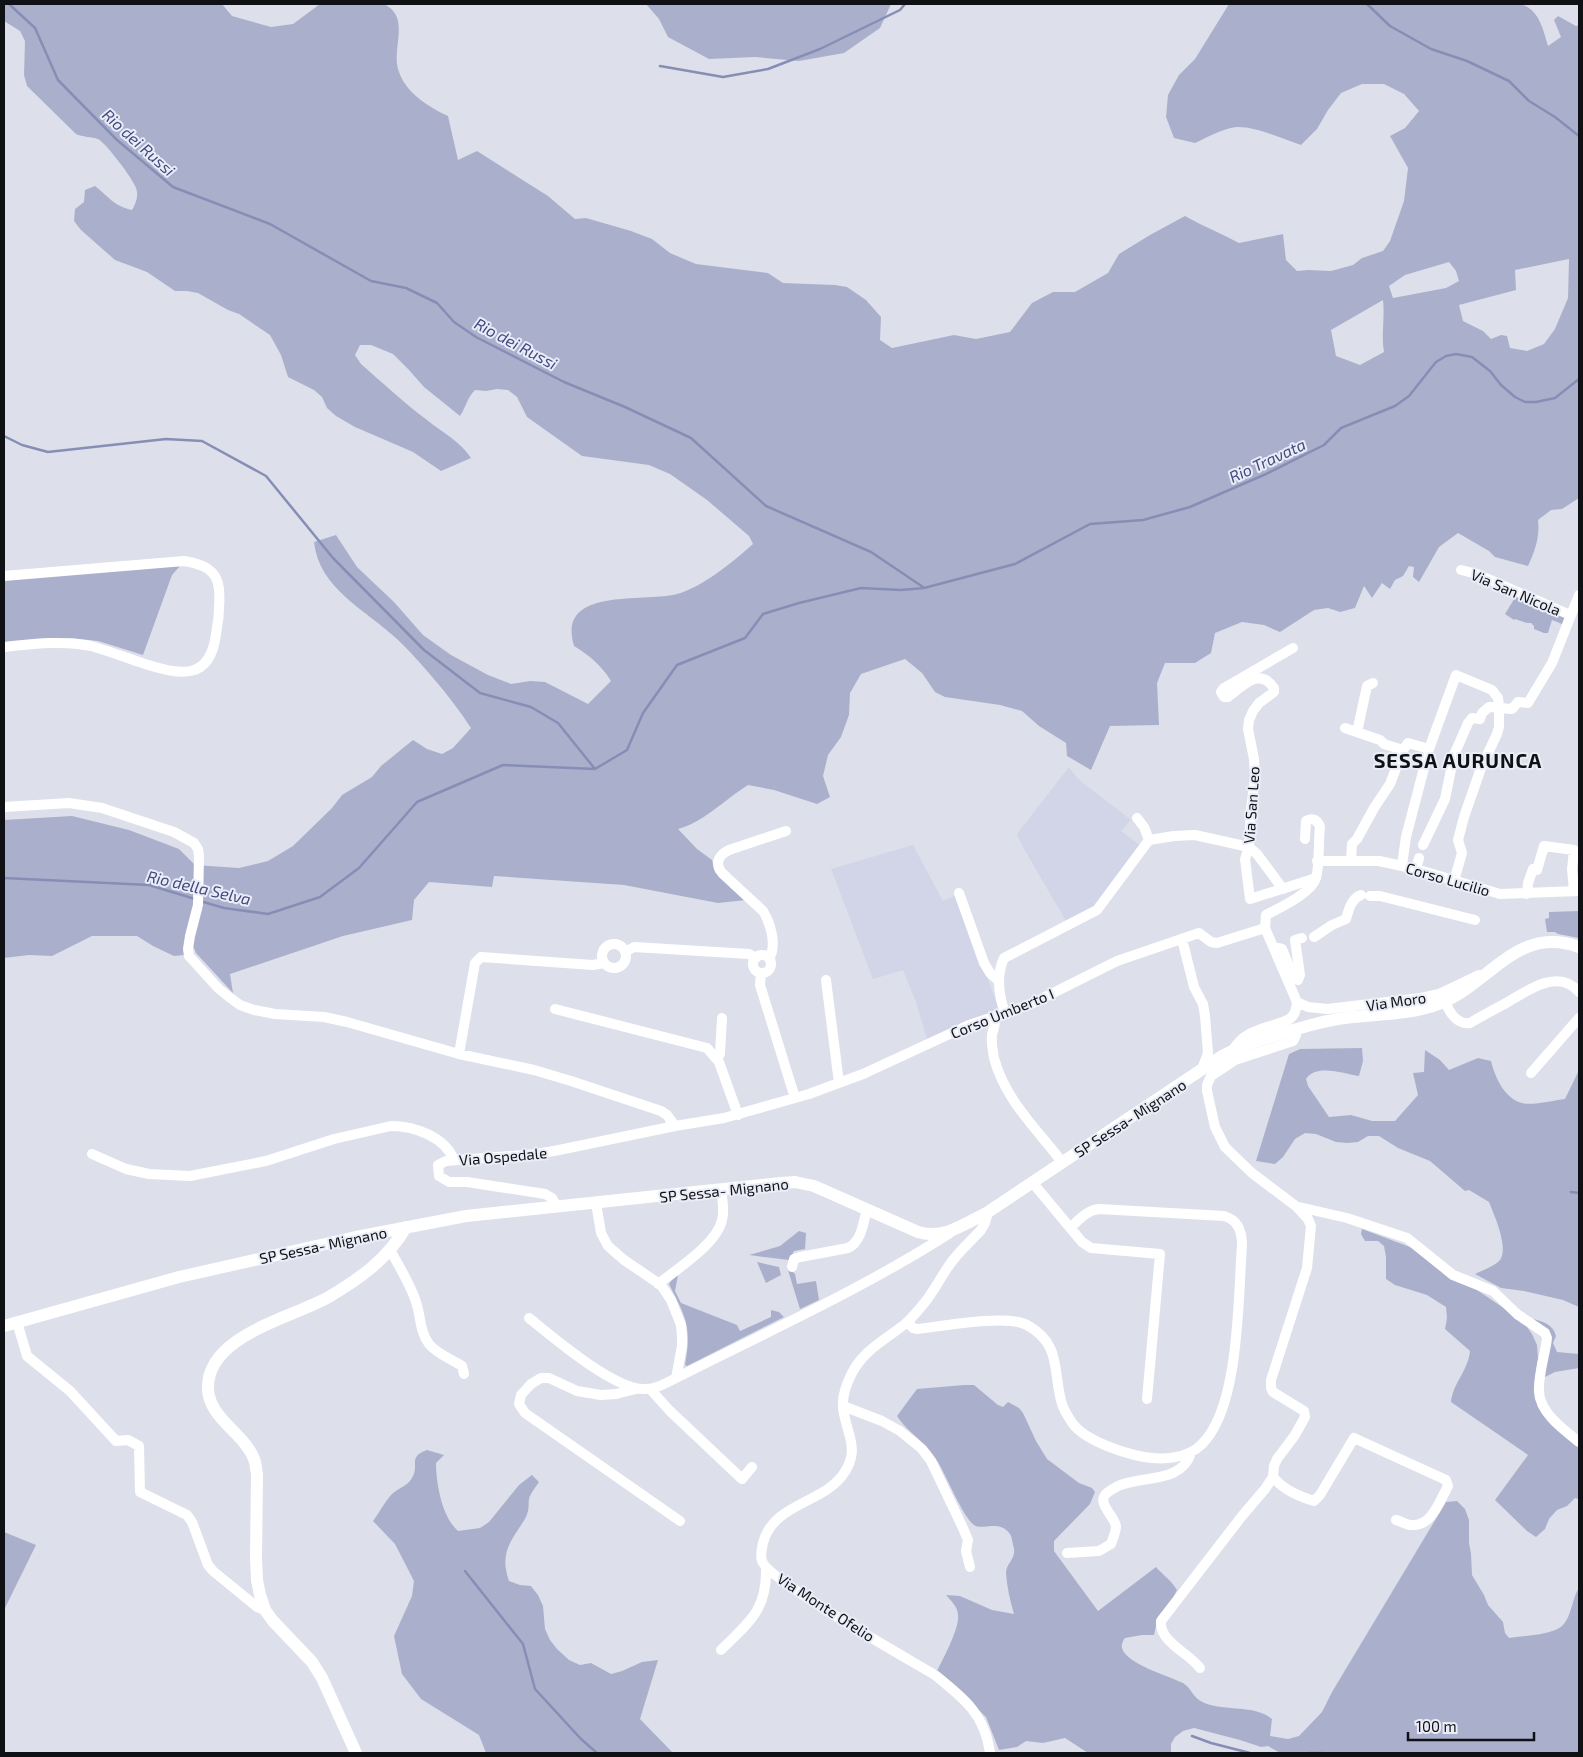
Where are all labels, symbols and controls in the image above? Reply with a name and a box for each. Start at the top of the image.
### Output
water label: Rio dei Russi [99,105,179,179]
water label: Rio dei Russi [471,313,561,373]
water label: Rio Travata [1226,434,1308,486]
street label: Via San Nicola [1468,565,1564,619]
district label: SESSA AURUNCA [1374,748,1542,772]
street label: Via San Leo [1239,766,1263,844]
street label: Corso Lucilio [1404,858,1492,900]
water label: Rio della Selva [145,866,253,908]
street label: Corso Umberto I [948,984,1056,1042]
street label: Via Moro [1365,988,1427,1014]
street label: SP Sessa- Mignano [1071,1075,1189,1161]
street label: Via Ospedale [458,1143,548,1169]
street label: SP Sessa- Mignano [659,1174,789,1206]
street label: SP Sessa- Mignano [258,1223,388,1267]
street label: Via Monte Ofelio [774,1569,878,1645]
scale bar [1408,1710,1534,1742]
text: 100 m [1416,1717,1457,1735]

